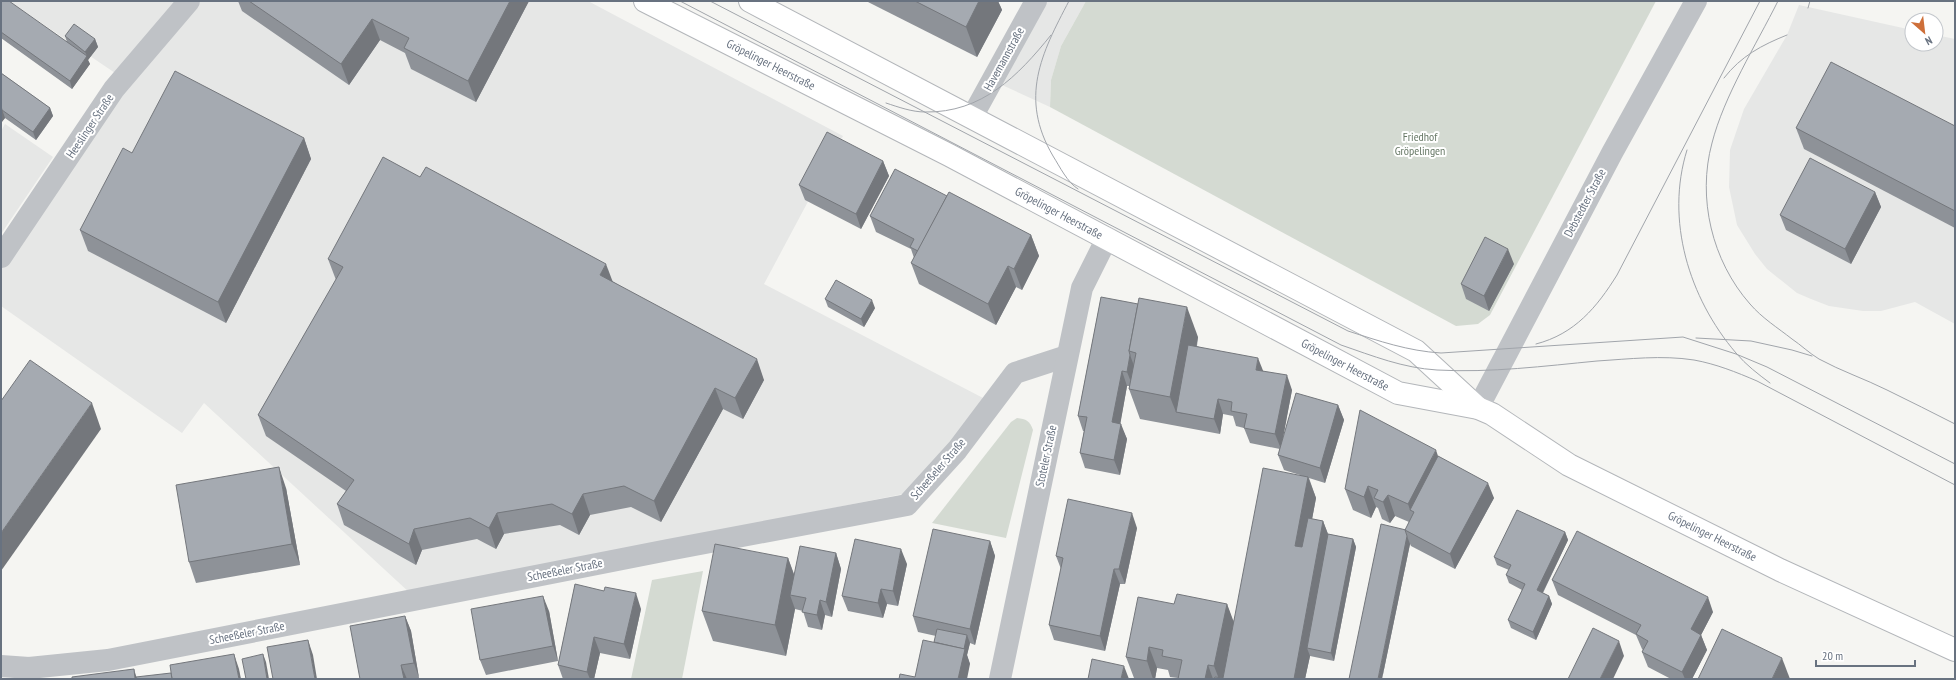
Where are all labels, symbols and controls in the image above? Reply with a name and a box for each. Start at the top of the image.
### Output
north arrow [1904,12,1944,52]
street label: Havemannstraße [980,24,1027,93]
text: N [1923,33,1935,48]
street label: Gröpelinger Heerstraße [724,36,818,93]
street label: Heeslinger Straße [63,91,117,161]
park label: Friedhof Gröpelingen [1395,129,1445,158]
street label: Debstedter Straße [1560,166,1609,239]
street label: Gröpelinger Heerstraße [1013,183,1105,242]
street label: Gröpelinger Heerstraße [1299,335,1392,394]
street label: Stoteler Straße [1032,424,1059,488]
street label: Scheeßeler Straße [907,435,968,502]
street label: Gröpelinger Heerstraße [1666,507,1759,564]
street label: Scheeßeler Straße [526,555,604,584]
street label: Scheeßeler Straße [208,618,286,647]
scale bar [1816,642,1915,668]
text: 20 m [1822,648,1843,663]

